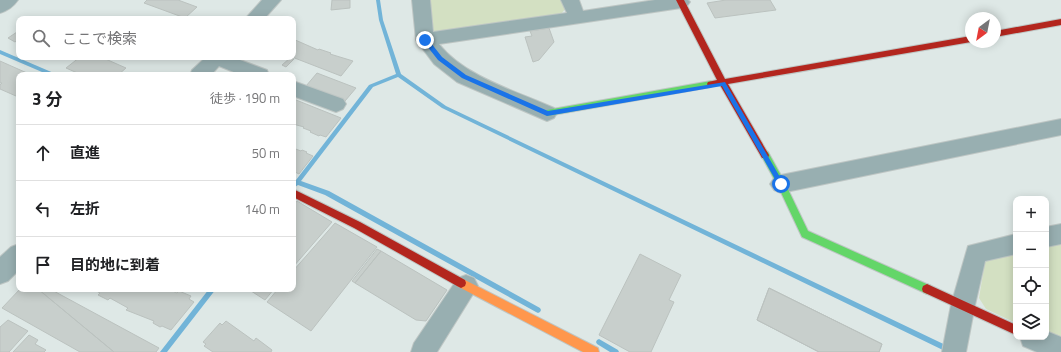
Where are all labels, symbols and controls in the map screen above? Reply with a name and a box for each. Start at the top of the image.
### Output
north arrow [965,12,1001,48]
search box [16,16,296,60]
icon: search [30,27,52,49]
text: ここで検索 [62,27,137,50]
route end [416,31,434,49]
text: 3 分 [32,86,62,112]
text: 徒歩 · 190 m [210,88,280,108]
text: 直進 [70,141,100,164]
icon: ahead [32,142,54,164]
text: 50 m [252,143,280,163]
route start [772,175,790,193]
map controls [1013,196,1049,340]
button: + [1013,196,1049,232]
text: 左折 [70,197,100,220]
icon: left [32,198,54,220]
text: 140 m [244,199,280,219]
button: − [1013,232,1049,268]
text: 目的地に到着 [70,253,160,276]
icon: arrive [32,254,54,276]
button: locate [1013,268,1049,304]
button: layers [1013,304,1049,340]

